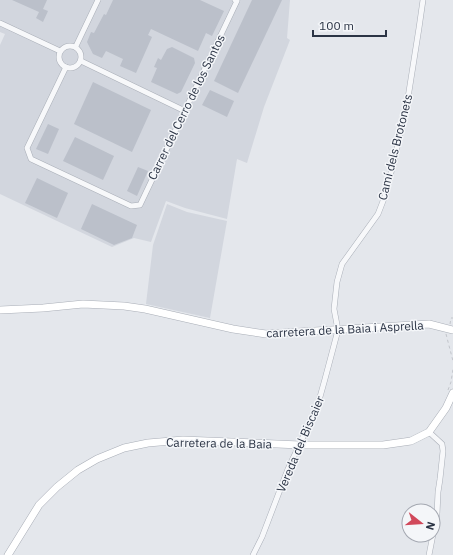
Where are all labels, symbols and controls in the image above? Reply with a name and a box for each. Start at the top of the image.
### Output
scale bar [313,12,386,38]
text: 100 m [319,18,354,33]
street label: Carrer del Cerro de los Santos [144,32,228,182]
street label: Camí dels Brotonets [375,92,415,202]
street label: carretera de la Baia i Asprella [266,317,425,341]
street label: Vereda del Biscaier [273,393,327,495]
street label: Carretera de la Baia [166,435,273,451]
north arrow [401,503,441,543]
text: N [423,520,438,532]

